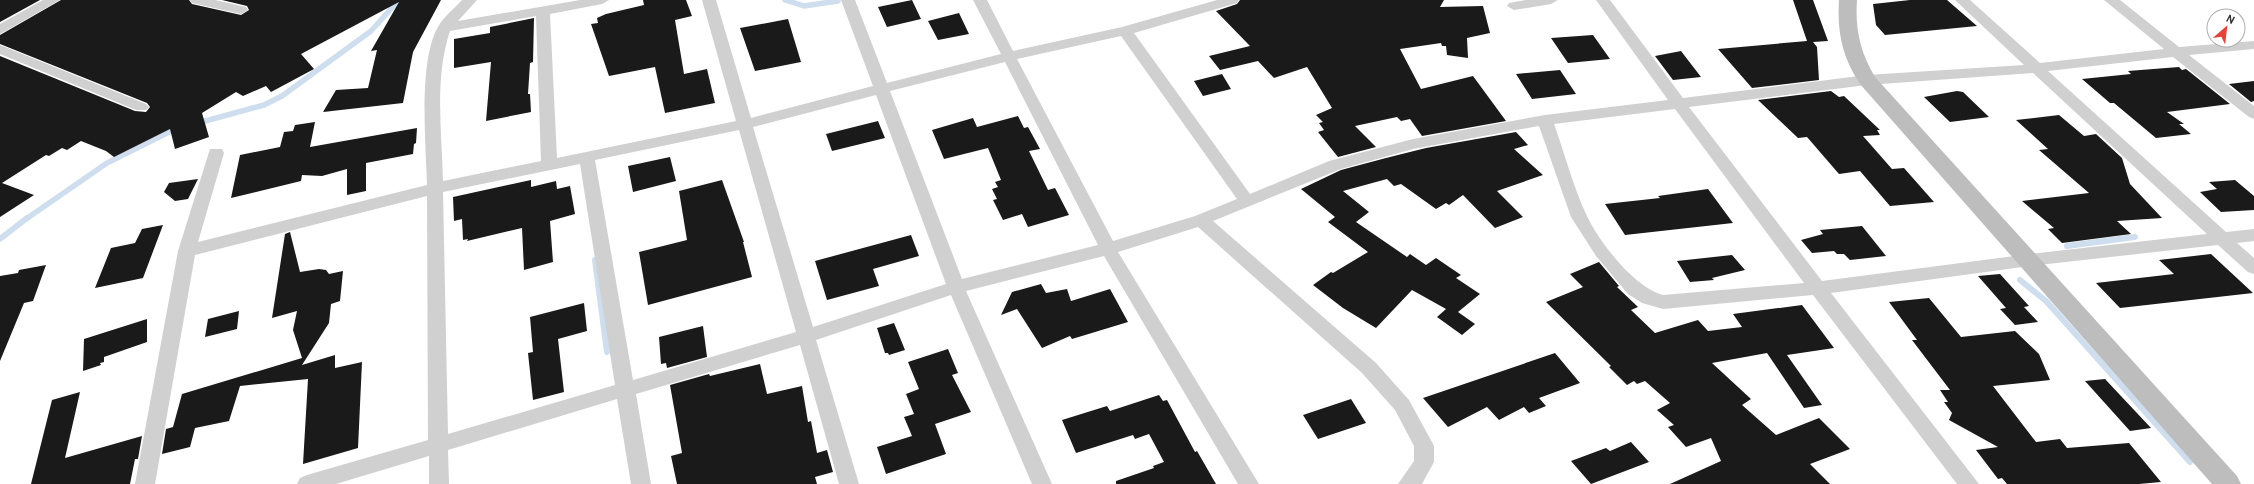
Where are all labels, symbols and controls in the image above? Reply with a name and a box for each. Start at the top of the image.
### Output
north arrow [2206,8,2246,48]
text: N [2223,12,2237,28]

